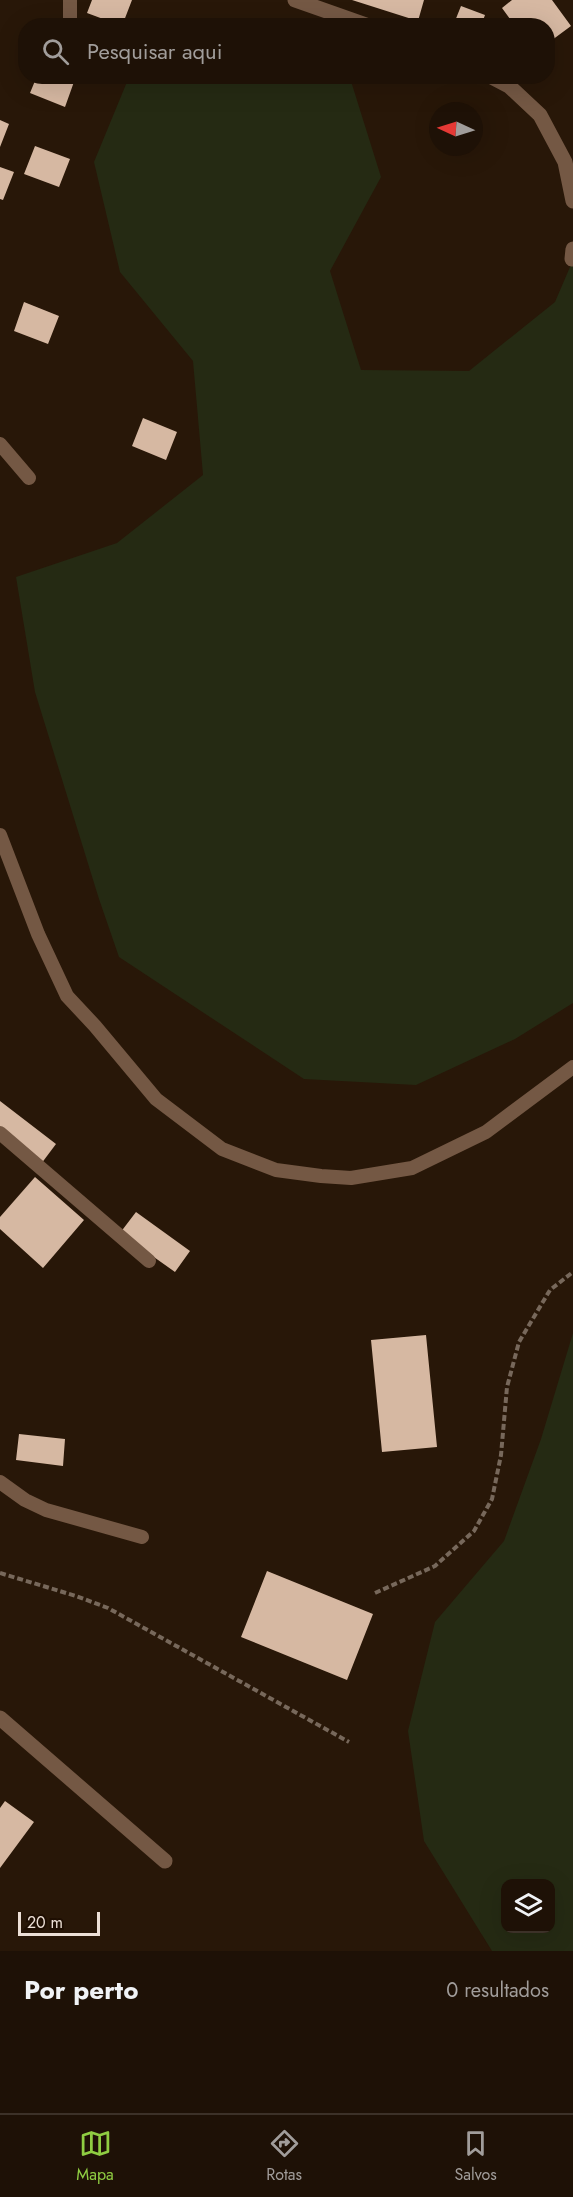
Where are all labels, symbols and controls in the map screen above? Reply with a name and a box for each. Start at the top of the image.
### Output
search box [18,18,555,84]
icon: search [39,35,72,68]
text: Pesquisar aqui [87,35,222,67]
north arrow [429,102,483,156]
map controls [501,1879,555,1933]
button: layers [501,1879,555,1933]
scale bar [18,1909,100,1936]
text: 20 m [27,1911,63,1934]
text: Por perto [24,1971,138,2009]
text: 0 resultados [446,1976,549,2005]
tab: Mapa [76,2127,114,2186]
tab: Rotas [266,2127,302,2186]
tab: Salvos [455,2127,497,2186]

